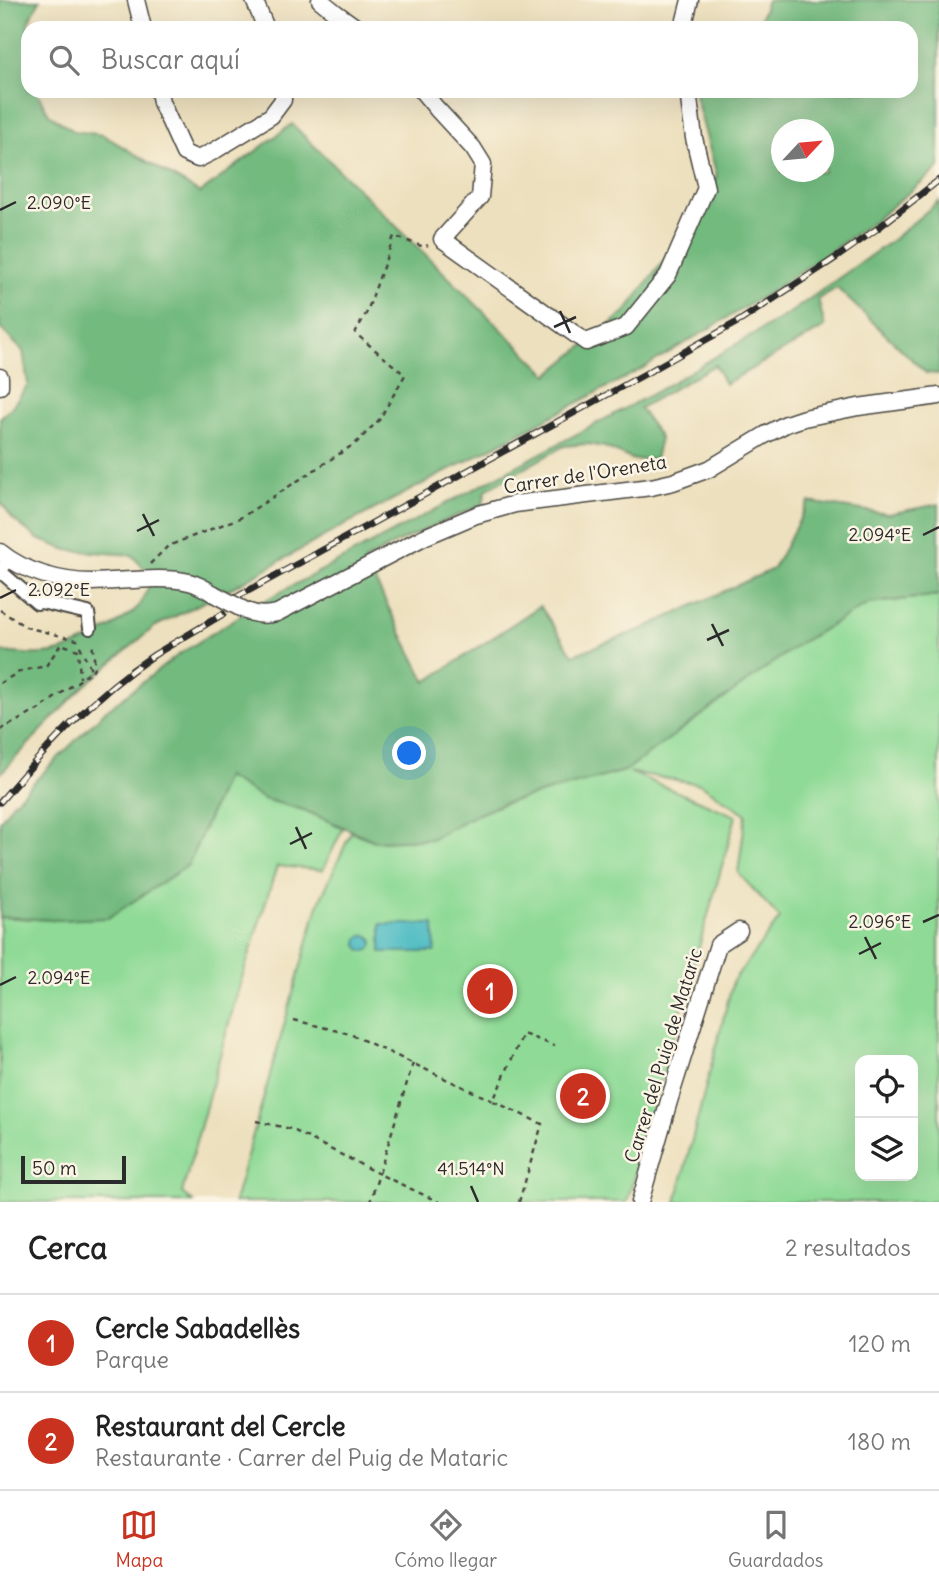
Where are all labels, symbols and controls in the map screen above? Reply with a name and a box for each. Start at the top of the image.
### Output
search box [21,21,918,98]
icon: search [45,41,83,79]
text: Buscar aquí [101,43,240,76]
north arrow [771,119,834,182]
text: 2.090°E [27,191,91,214]
street label: Carrer de l'Oreneta [502,449,668,499]
text: 2.094°E [849,523,911,546]
text: 2.092°E [28,578,90,601]
your location [392,736,426,770]
text: 2.096°E [849,910,911,933]
street label: Carrer del Puig de Mataric [619,945,707,1165]
pin: 1 [467,965,513,1017]
text: 2.094°E [28,966,90,989]
map controls [855,1055,918,1181]
button: locate [855,1055,918,1118]
pin: 2 [560,1070,606,1122]
button: layers [855,1118,918,1181]
scale bar [21,1153,126,1185]
text: 50 m [32,1156,77,1180]
text: 41.514°N [437,1157,505,1180]
text: Cerca [28,1229,107,1267]
text: 2 resultados [785,1233,911,1262]
text: Cercle Sabadellès [95,1312,300,1345]
text: 1 [46,1329,56,1358]
text: 120 m [848,1329,911,1358]
text: Parque [95,1345,169,1374]
text: Restaurant del Cercle [95,1410,346,1443]
text: 2 [45,1427,57,1456]
text: 180 m [848,1427,911,1456]
text: Restaurante · Carrer del Puig de Mataric [95,1443,508,1472]
tab: Mapa [115,1506,163,1572]
tab: Cómo llegar [394,1506,497,1572]
tab: Guardados [728,1506,824,1572]

